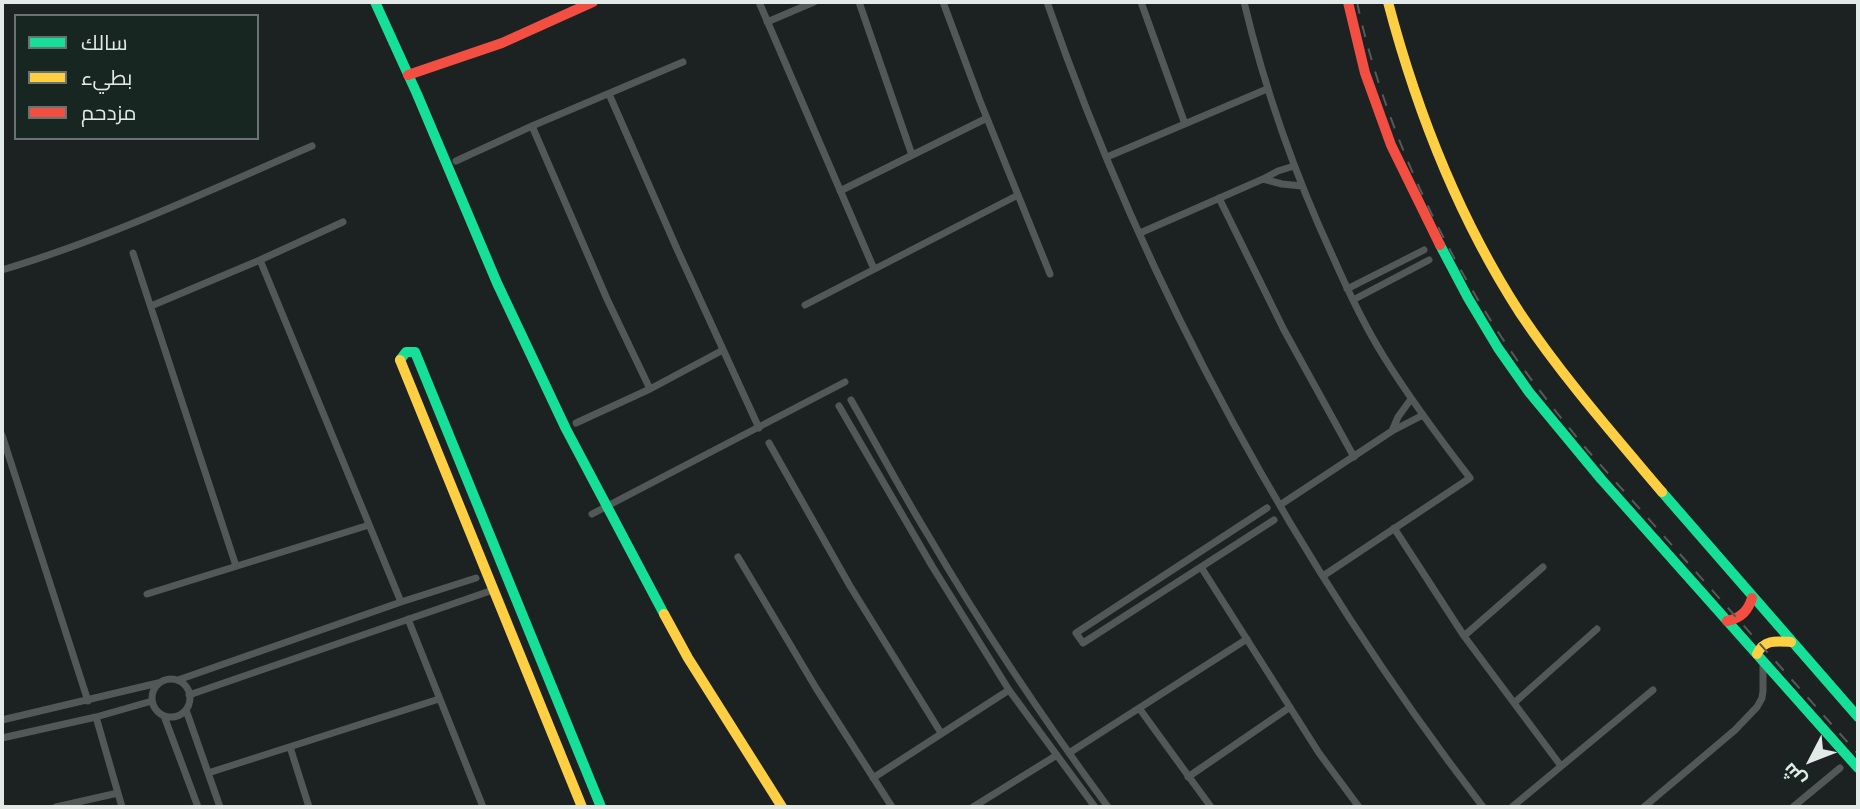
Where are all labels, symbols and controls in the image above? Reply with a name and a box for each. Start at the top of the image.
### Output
legend [14,14,259,140]
text: سالك [81,28,128,60]
text: بطيء [81,63,132,95]
text: مزدحم [81,98,136,130]
north arrow [1776,725,1846,795]
text: ش [1776,756,1814,793]

